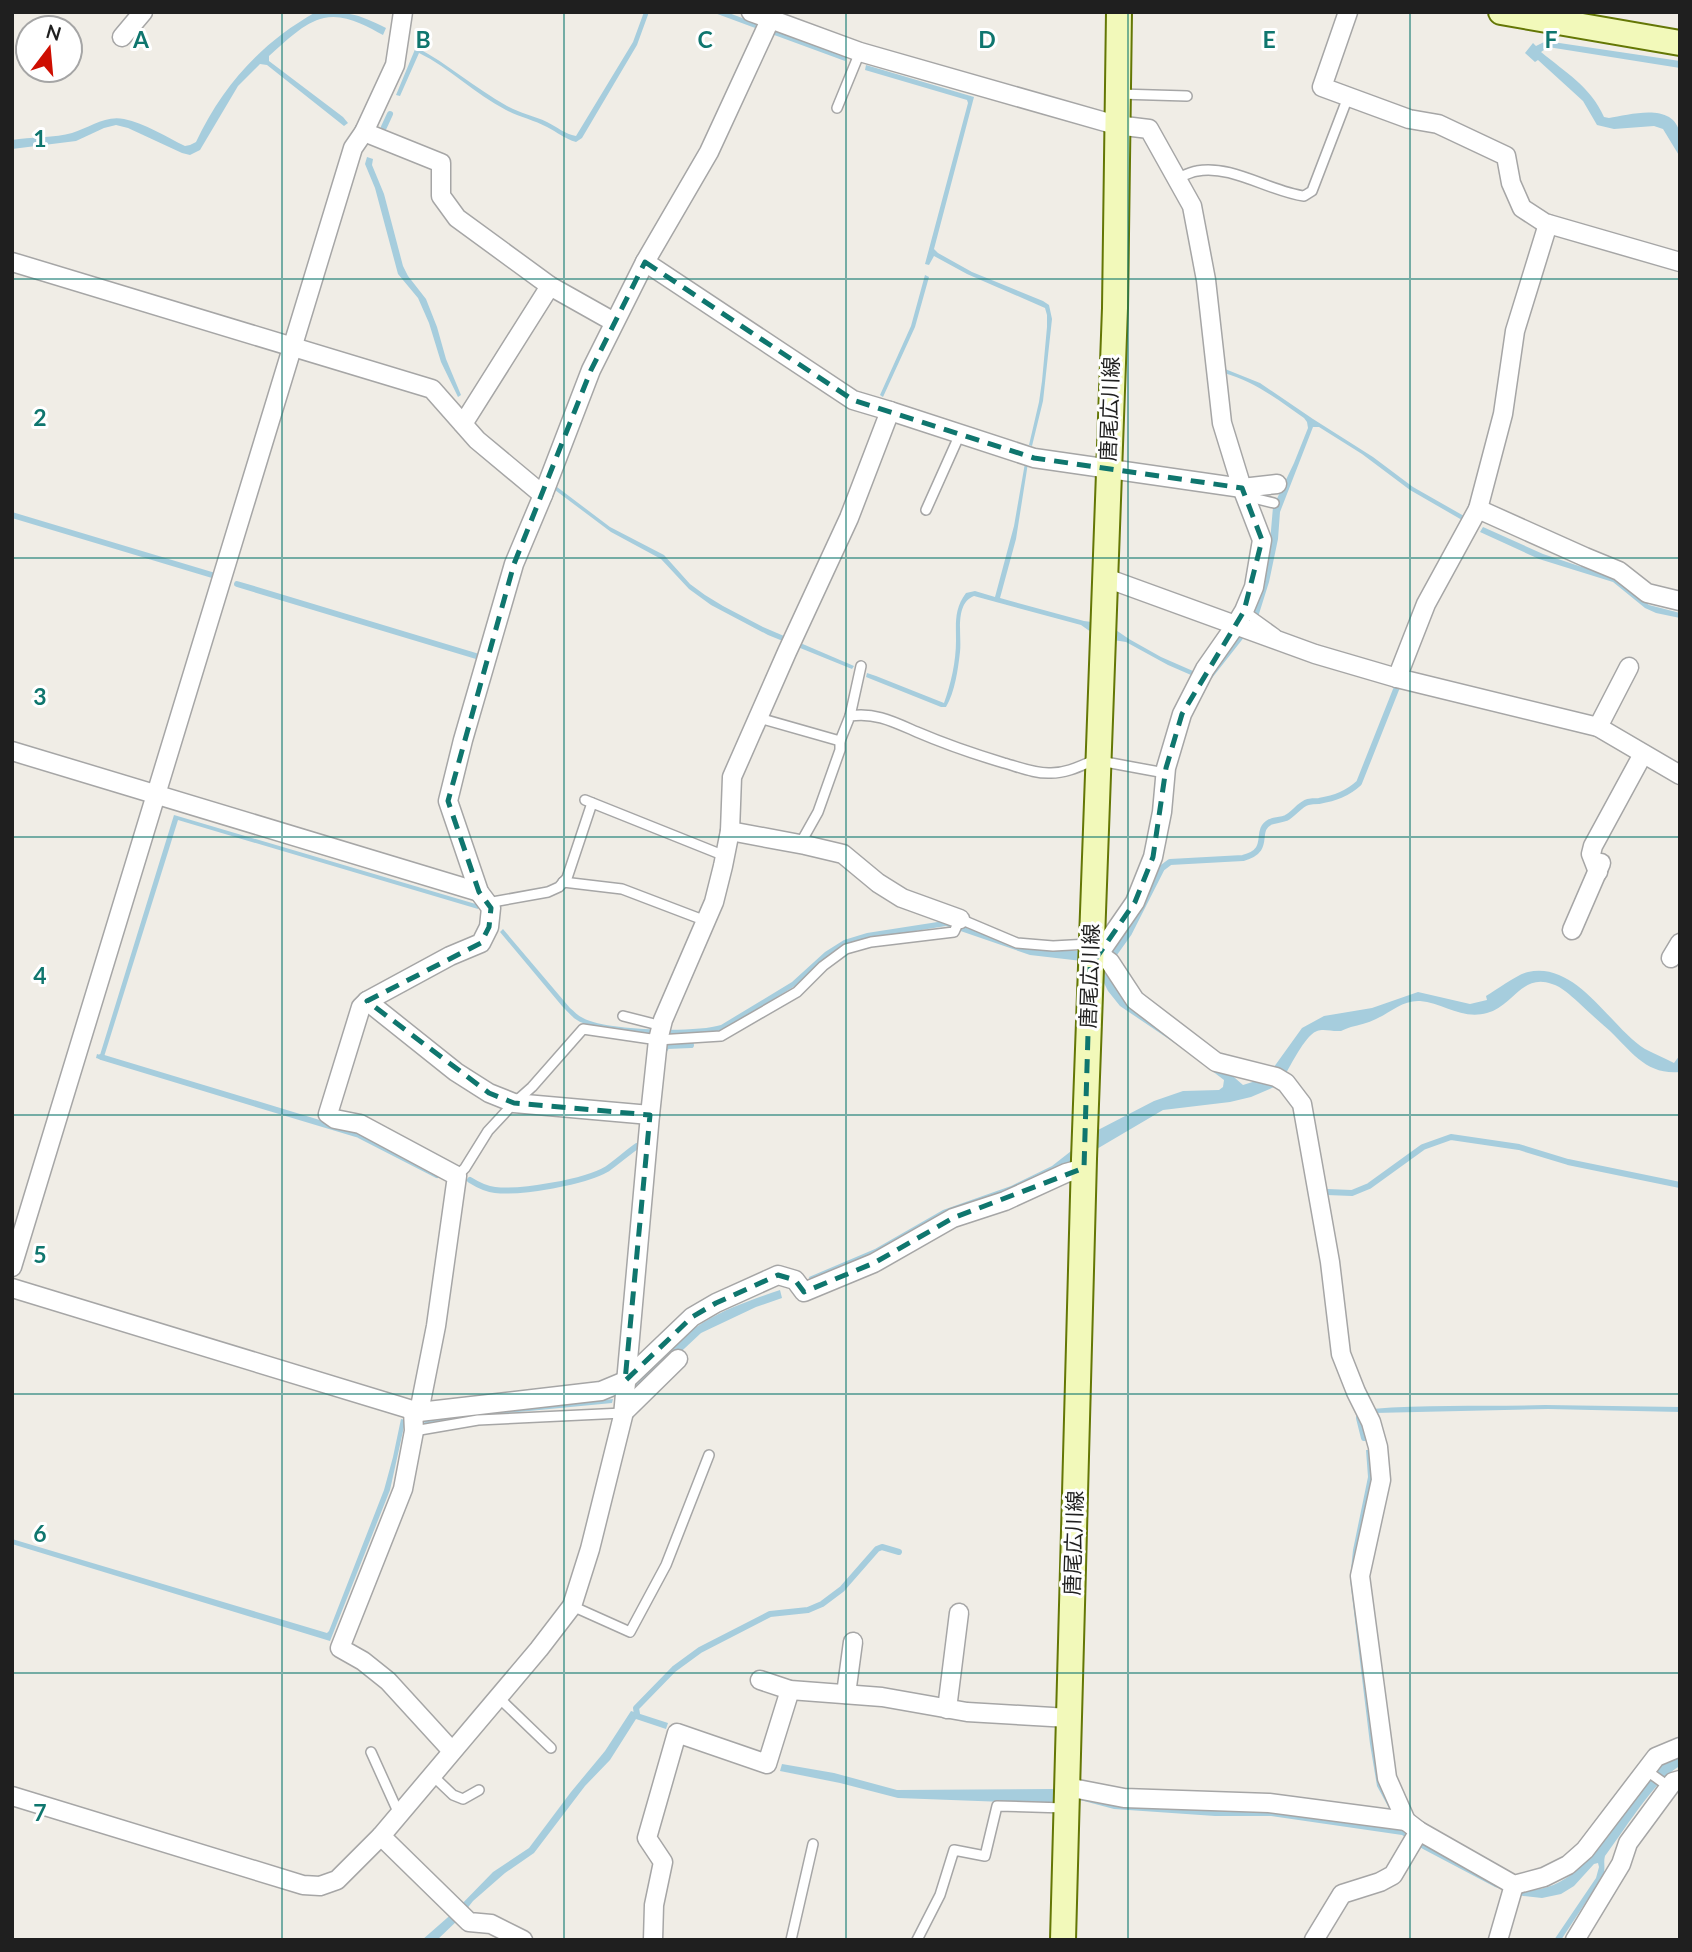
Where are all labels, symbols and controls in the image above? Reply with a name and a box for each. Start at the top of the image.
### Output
north arrow [14,14,84,84]
text: N [44,19,64,45]
text: A [132,25,150,53]
text: B [415,25,431,53]
text: C [697,25,713,53]
text: D [978,25,996,53]
text: E [1262,25,1276,53]
text: F [1544,25,1558,53]
text: 1 [33,124,47,152]
street label: 唐尾広川線 [1094,356,1123,462]
text: 2 [33,403,47,431]
text: 3 [33,682,47,710]
street label: 唐尾広川線 [1074,923,1103,1029]
text: 4 [33,961,47,989]
text: 5 [33,1240,47,1268]
street label: 唐尾広川線 [1058,1490,1087,1596]
text: 6 [33,1519,47,1547]
text: 7 [33,1798,47,1826]

